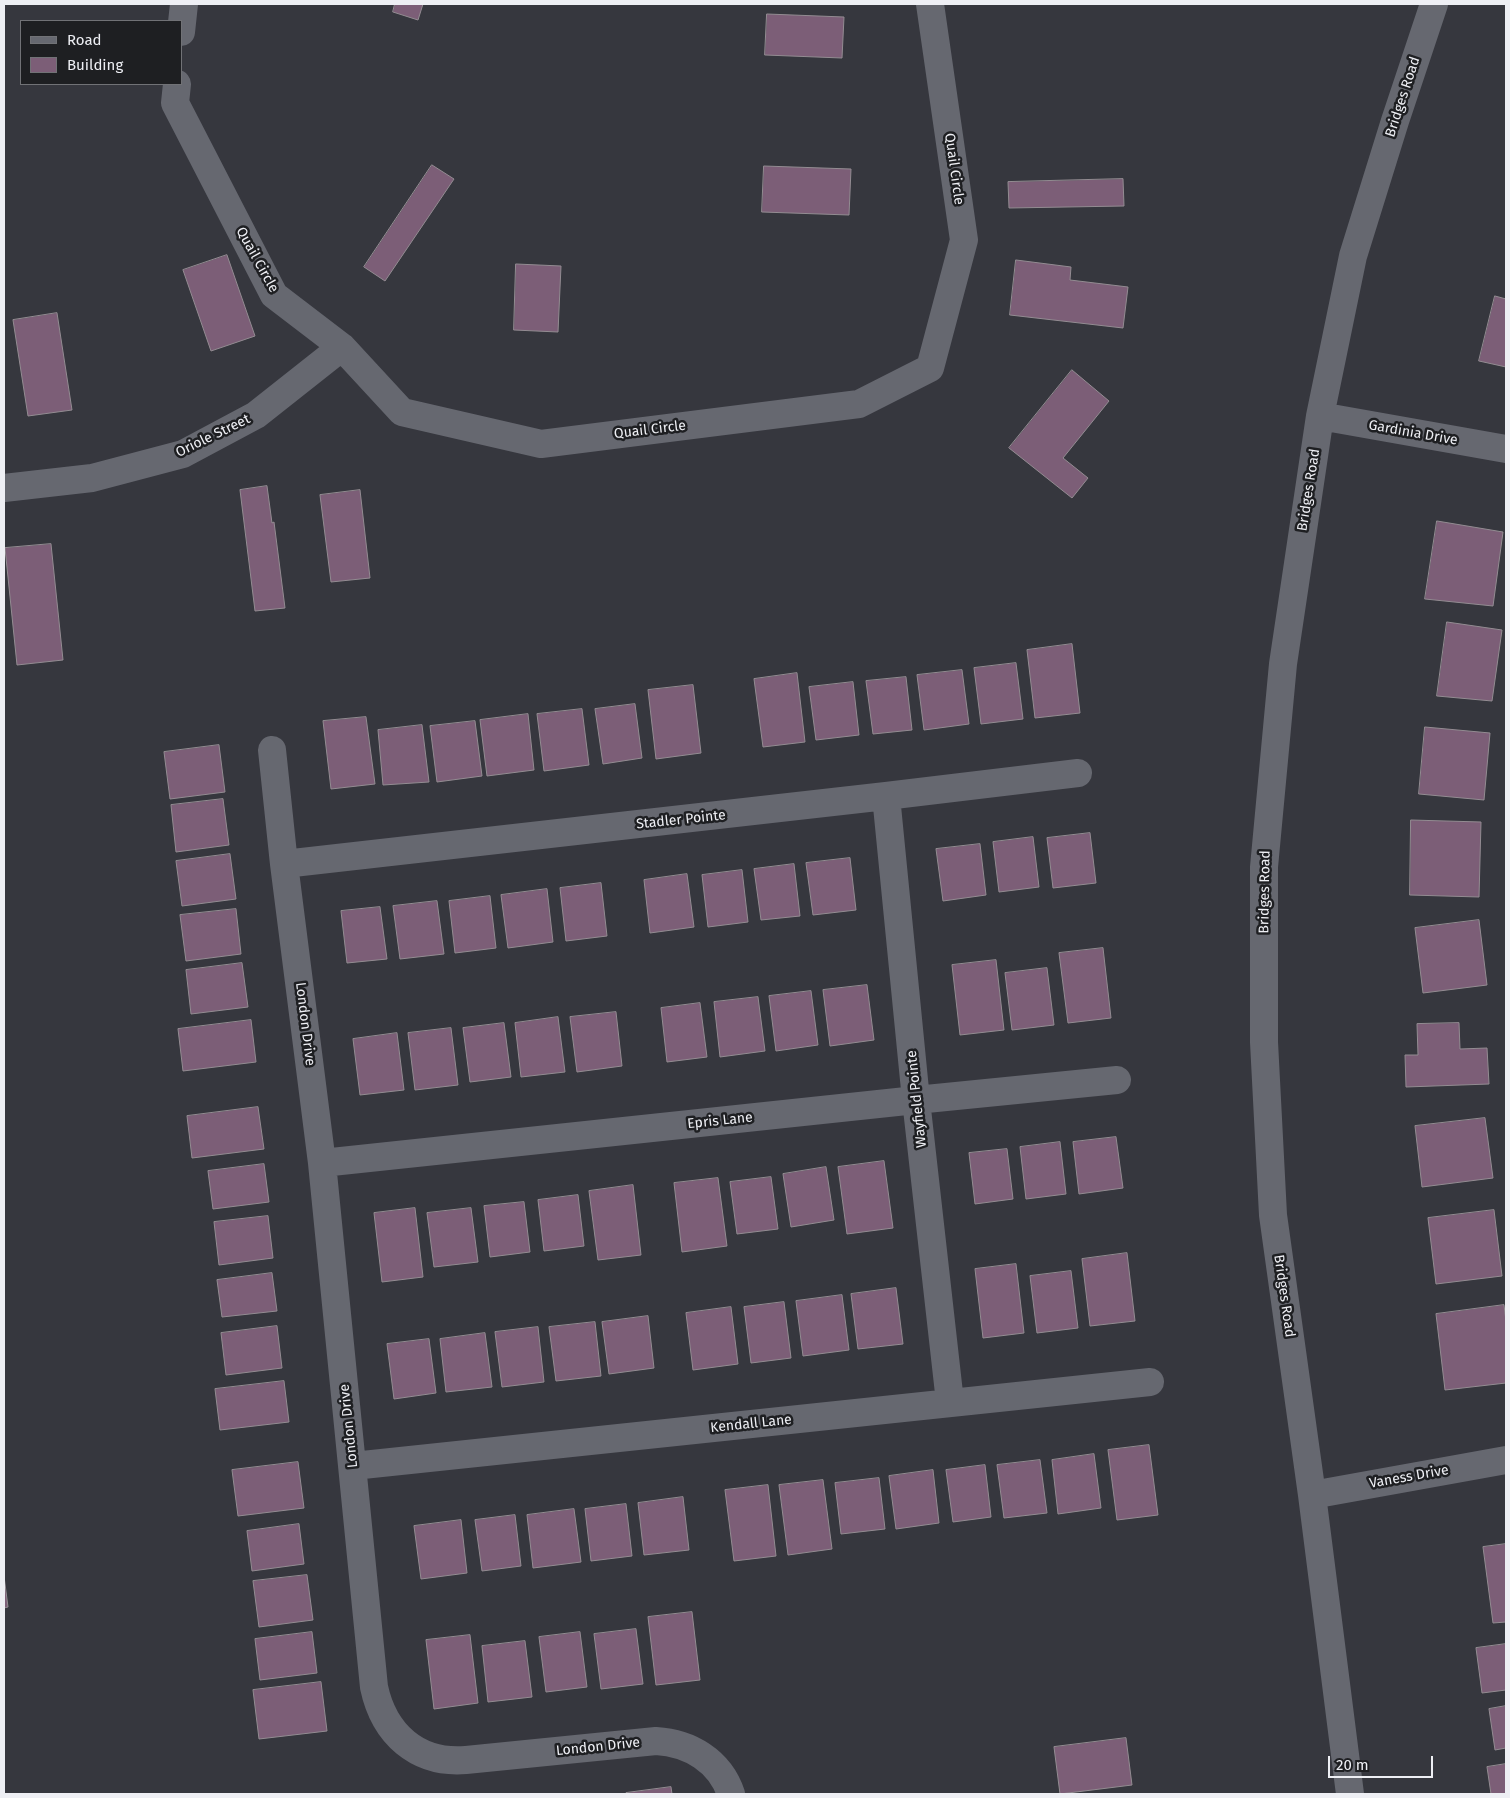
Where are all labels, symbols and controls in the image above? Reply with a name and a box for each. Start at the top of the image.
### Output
legend [20,20,182,85]
text: Road [67,31,102,49]
street label: Bridges Road [1382,55,1424,139]
text: Building [67,56,123,74]
street label: Quail Circle [941,132,967,206]
street label: Quail Circle [232,224,282,296]
street label: Oriole Street [173,411,253,461]
street label: Quail Circle [613,417,687,443]
street label: Gardinia Drive [1367,417,1459,449]
street label: Bridges Road [1294,447,1324,533]
street label: Stadler Pointe [635,807,727,833]
street label: Bridges Road [1256,850,1274,934]
street label: London Drive [292,981,318,1067]
street label: Wayfield Pointe [904,1050,930,1148]
street label: Epris Lane [687,1109,753,1133]
street label: Bridges Road [1270,1254,1298,1338]
street label: London Drive [336,1383,362,1469]
street label: Kendall Lane [709,1411,793,1437]
street label: Vaness Drive [1368,1462,1450,1492]
street label: London Drive [555,1734,641,1760]
scale bar [1330,1746,1435,1778]
text: 20 m [1336,1756,1369,1774]

